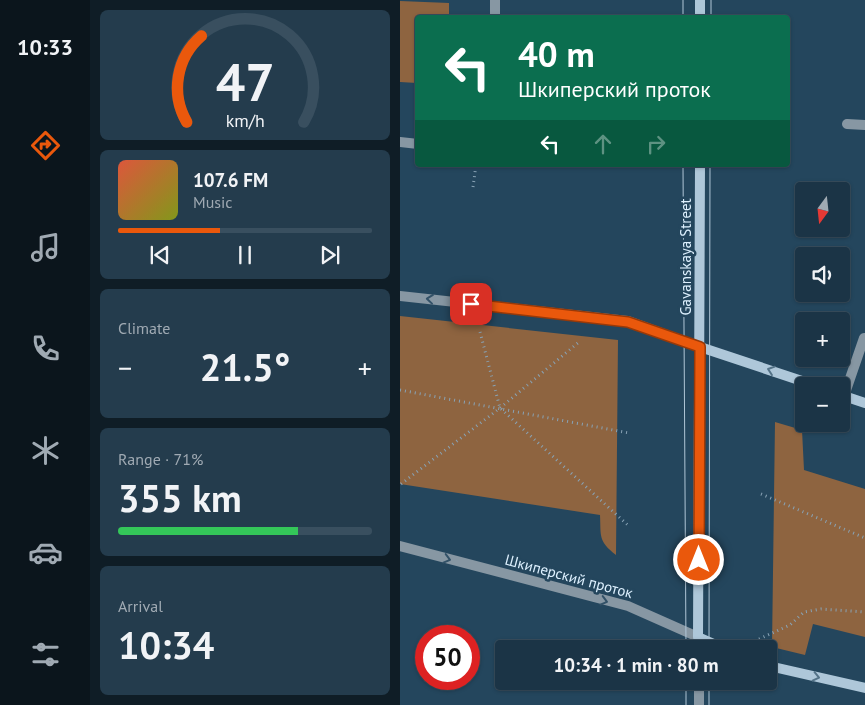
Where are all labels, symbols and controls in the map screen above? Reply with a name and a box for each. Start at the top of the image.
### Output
text: 40 m [518,31,595,77]
text: 10:33 [17,33,73,61]
icon: left [435,35,500,100]
text: 47 [216,48,274,115]
text: Шкиперский проток [518,75,711,103]
text: km/h [225,109,265,132]
icon: directions [28,128,63,163]
icon: left [536,130,564,158]
icon: ahead [589,130,617,158]
icon: right [642,130,670,158]
text: 107.6 FM [193,168,268,192]
north arrow [795,182,850,238]
map controls [795,182,850,432]
text: Music [193,192,233,212]
street label: Gavanskaya Street [676,198,695,316]
icon: music [28,230,63,265]
icon: previous [146,241,174,269]
icon: pause [231,241,259,269]
icon: next [316,241,344,269]
button: sound [795,247,850,302]
pin [450,283,492,325]
icon: arrive [457,290,485,318]
one-way arrow [425,294,433,305]
button: + [795,312,850,367]
text: Climate [118,318,170,338]
icon: phone [28,331,63,366]
text: 21.5° [200,342,290,391]
text: − [118,349,132,386]
text: + [358,349,372,386]
one-way arrow [767,366,775,376]
button: − [795,377,850,432]
icon: climate [28,433,63,468]
text: Range · 71% [118,449,203,469]
text: 355 km [118,473,242,522]
position arrow [672,533,724,585]
icon: car [28,535,63,570]
street label: Шкиперский проток [503,550,636,602]
one-way arrow [443,553,451,563]
one-way arrow [600,595,608,605]
text: Arrival [118,596,163,616]
text: 10:34 [118,620,214,669]
speed limit sign: 50 [415,625,480,690]
icon: filters [28,637,63,672]
text: 10:34 · 1 min · 80 m [553,653,719,677]
one-way arrow [812,671,821,682]

